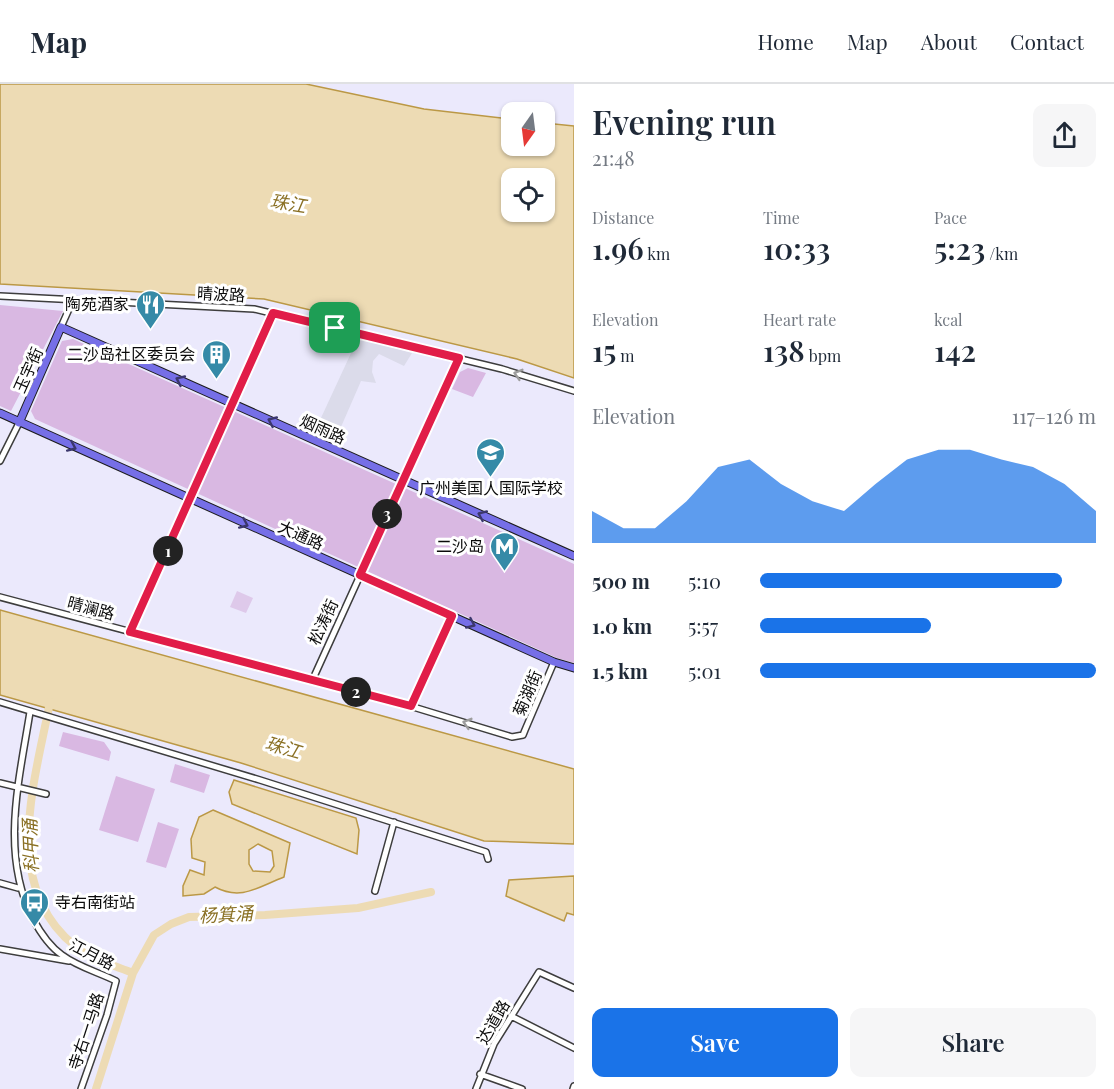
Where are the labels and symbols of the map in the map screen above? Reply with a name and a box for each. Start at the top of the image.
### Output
north arrow [501,102,555,156]
water label: 珠江 [269,188,310,218]
street label: 晴波路 [197,282,246,305]
restaurant icon: 陶苑酒家 [134,288,166,330]
place label: 陶苑酒家 [65,293,129,314]
pin [309,302,360,353]
building icon: 二沙岛社区委员会 [200,338,232,380]
place label: 二沙岛社区委员会 [67,343,195,364]
street label: 玉宇街 [8,344,47,396]
one-way arrow [513,368,524,381]
one-way arrow [176,376,187,388]
street label: 烟雨路 [297,409,349,448]
one-way arrow [268,417,279,429]
school or university icon: 广州美国人国际学校 [475,436,507,478]
one-way arrow [66,440,77,452]
place label: 广州美国人国际学校 [419,477,563,498]
pin: 3 [372,499,402,529]
one-way arrow [478,511,489,523]
street label: 大通路 [275,515,327,554]
one-way arrow [238,516,249,528]
metro station icon: 二沙岛 [489,530,521,572]
place label: 二沙岛 [436,535,484,556]
pin: 1 [153,536,183,566]
street label: 晴澜路 [65,591,117,624]
street label: 松涛街 [303,596,342,648]
one-way arrow [464,617,475,629]
street label: 菊湖街 [507,667,546,719]
pin: 2 [341,677,371,707]
one-way arrow [462,718,473,730]
water label: 珠江 [263,731,306,764]
water label: 科甲涌 [17,817,43,873]
bus stop icon: 寺右南街站 [18,886,50,928]
place label: 寺右南街站 [55,891,135,912]
water label: 杨箕涌 [198,901,256,927]
street label: 江月路 [66,933,118,974]
street label: 寺右一马路 [63,990,108,1072]
street label: 达道路 [471,996,514,1048]

